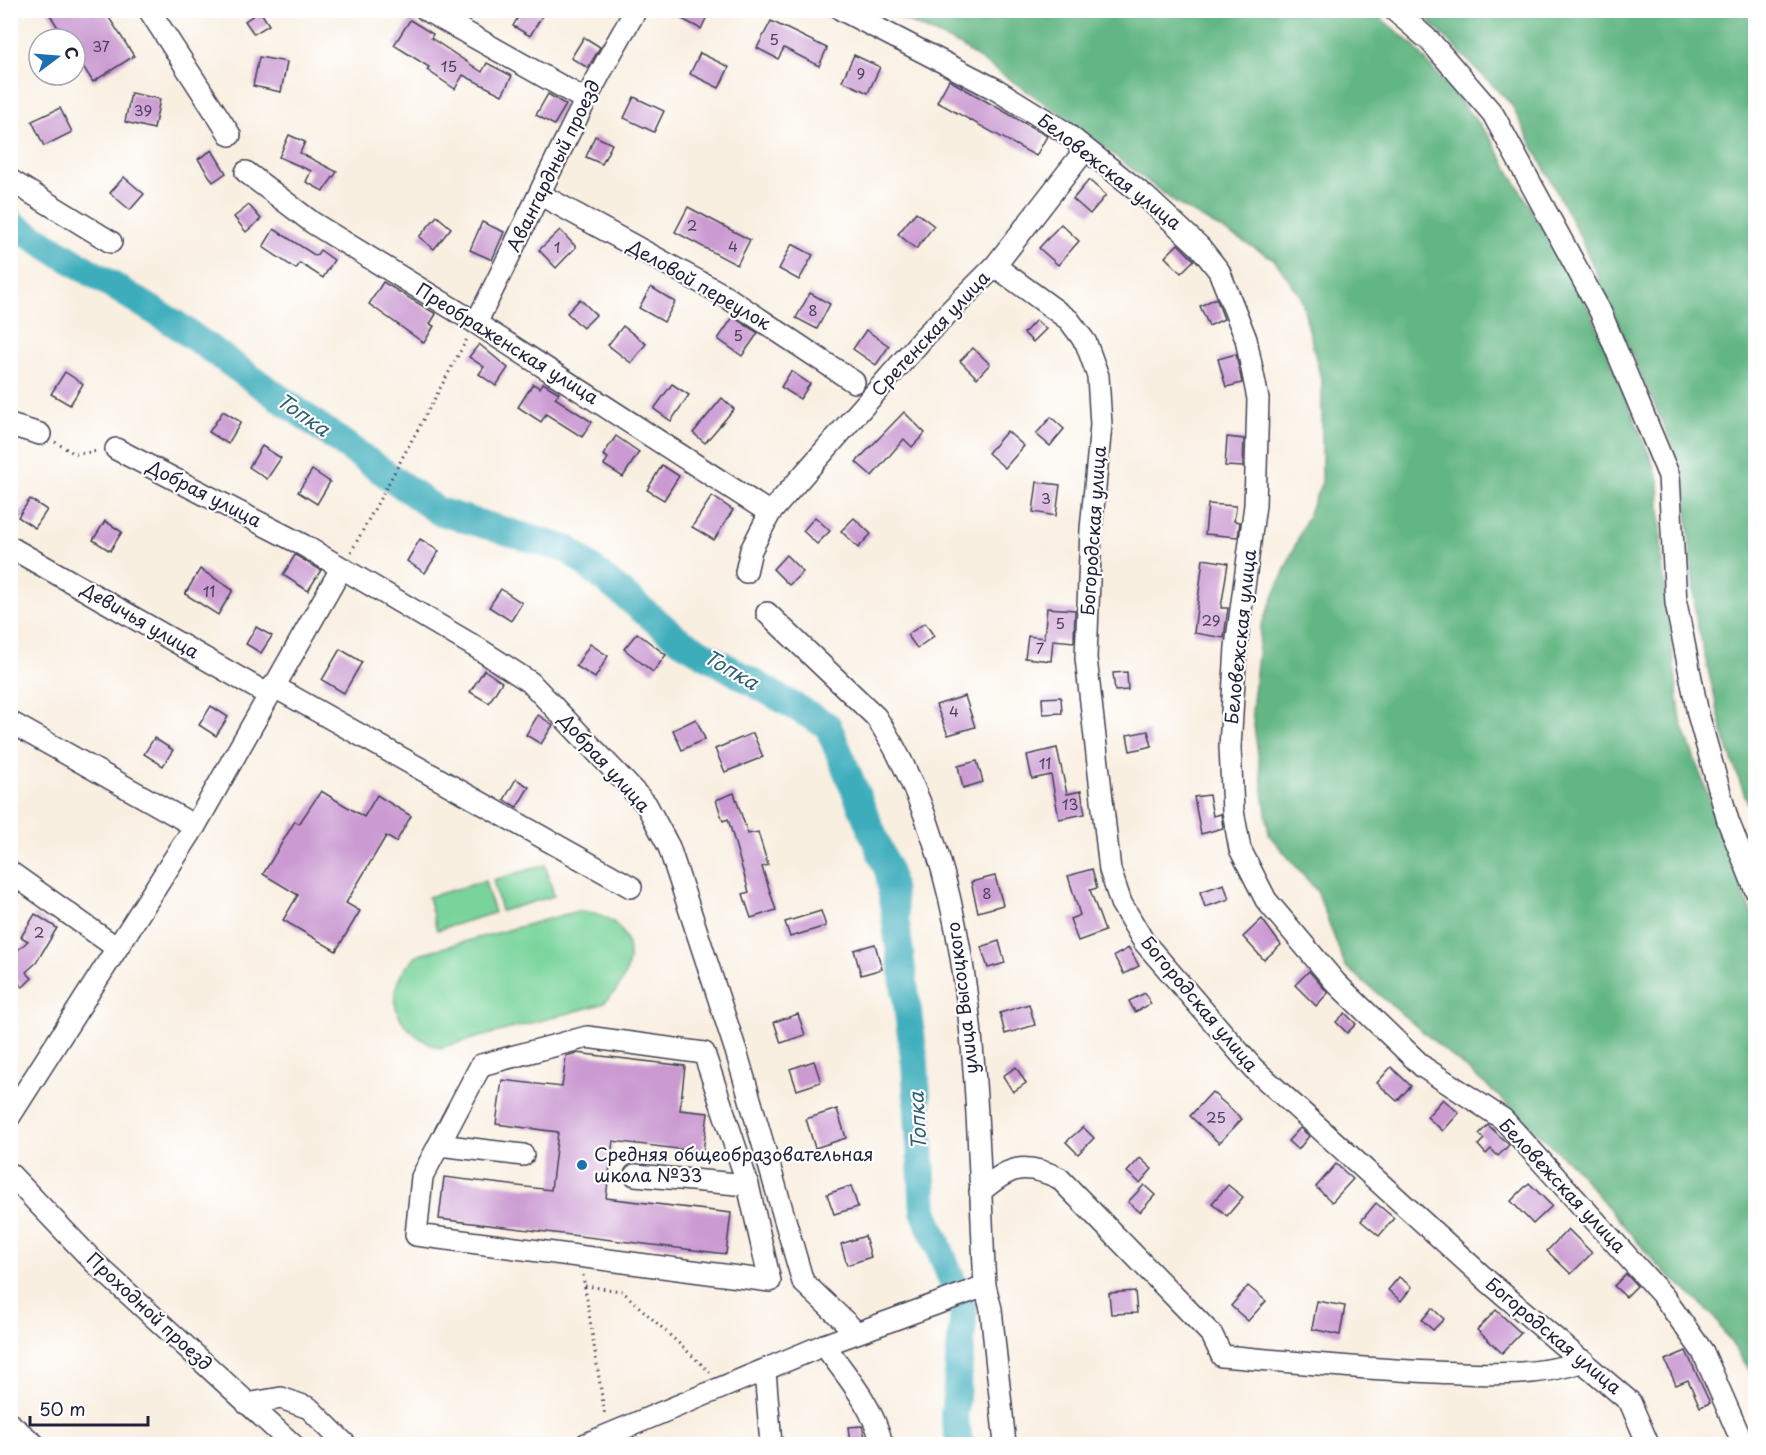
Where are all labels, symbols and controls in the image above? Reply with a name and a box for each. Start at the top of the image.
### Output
north arrow [27,27,87,87]
house number: 5 [769,27,779,50]
house number: 37 [92,34,110,57]
text: С [59,43,86,62]
house number: 15 [441,54,457,77]
house number: 9 [857,61,865,84]
street label: Авангардный проезд [499,75,606,256]
house number: 39 [134,98,152,121]
street label: Беловежская улица [1032,106,1188,236]
house number: 2 [687,213,697,236]
street label: Деловой переулок [622,231,777,336]
house number: 4 [728,234,738,257]
house number: 1 [554,235,560,258]
street label: Сретенская улица [864,264,996,402]
street label: Преображенская улица [411,275,605,410]
house number: 8 [808,298,818,321]
house number: 5 [733,323,743,346]
water label: Топка [271,385,337,444]
street label: Богородская улица [1073,444,1112,617]
street label: Добрая улица [142,452,267,533]
house number: 3 [1041,486,1051,509]
street label: Беловежская улица [1217,547,1262,726]
street label: Девичья улица [76,575,205,665]
house number: 11 [203,579,215,602]
house number: 29 [1201,608,1221,631]
house number: 5 [1055,611,1065,634]
house number: 7 [1036,636,1045,659]
water label: Топка [699,642,766,697]
house number: 4 [949,699,959,722]
street label: Добрая улица [552,706,658,818]
house number: 11 [1039,751,1051,774]
house number: 13 [1062,792,1078,815]
house number: 8 [982,881,992,904]
house number: 2 [34,920,44,943]
street label: улица Высоцкого [939,921,984,1076]
street label: Богородская улица [1135,929,1266,1077]
water label: Топка [900,1090,934,1151]
house number: 25 [1206,1105,1226,1128]
street label: Беловежская улица [1493,1111,1633,1259]
place label: Средняя общеобразовательная школа №33 [594,1140,873,1188]
marker: Средняя общеобразовательная школа №33 [575,1158,589,1172]
street label: Проходной проезд [81,1245,219,1376]
street label: Богородская улица [1480,1270,1628,1400]
scale bar [30,1389,148,1427]
text: 50 m [39,1395,86,1422]

